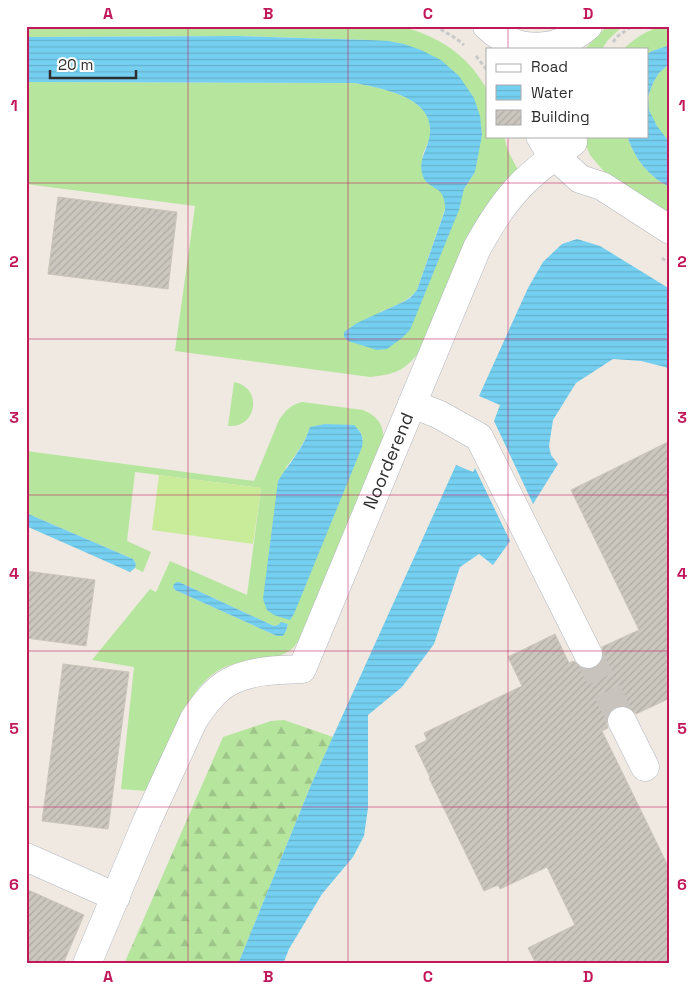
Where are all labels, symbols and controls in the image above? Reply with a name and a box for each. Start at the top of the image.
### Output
text: A [103,3,113,24]
text: B [263,3,273,24]
text: C [423,3,433,24]
text: D [583,3,593,24]
scale bar [50,48,136,80]
legend [486,48,648,138]
text: 20 m [58,55,93,74]
text: Road [531,57,568,76]
text: Water [531,83,574,102]
text: 1 [10,95,18,116]
text: 1 [678,95,686,116]
text: Building [531,107,590,126]
text: 2 [9,251,19,272]
text: 2 [677,251,687,272]
text: 3 [9,407,19,428]
text: 3 [677,407,687,428]
street label: Noorderend [358,409,418,512]
text: 4 [9,563,19,584]
text: 4 [677,563,687,584]
text: 5 [9,718,19,739]
text: 5 [677,718,687,739]
text: 6 [9,874,19,895]
text: 6 [677,874,687,895]
text: A [103,966,113,987]
text: B [263,966,273,987]
text: C [423,966,433,987]
text: D [583,966,593,987]

